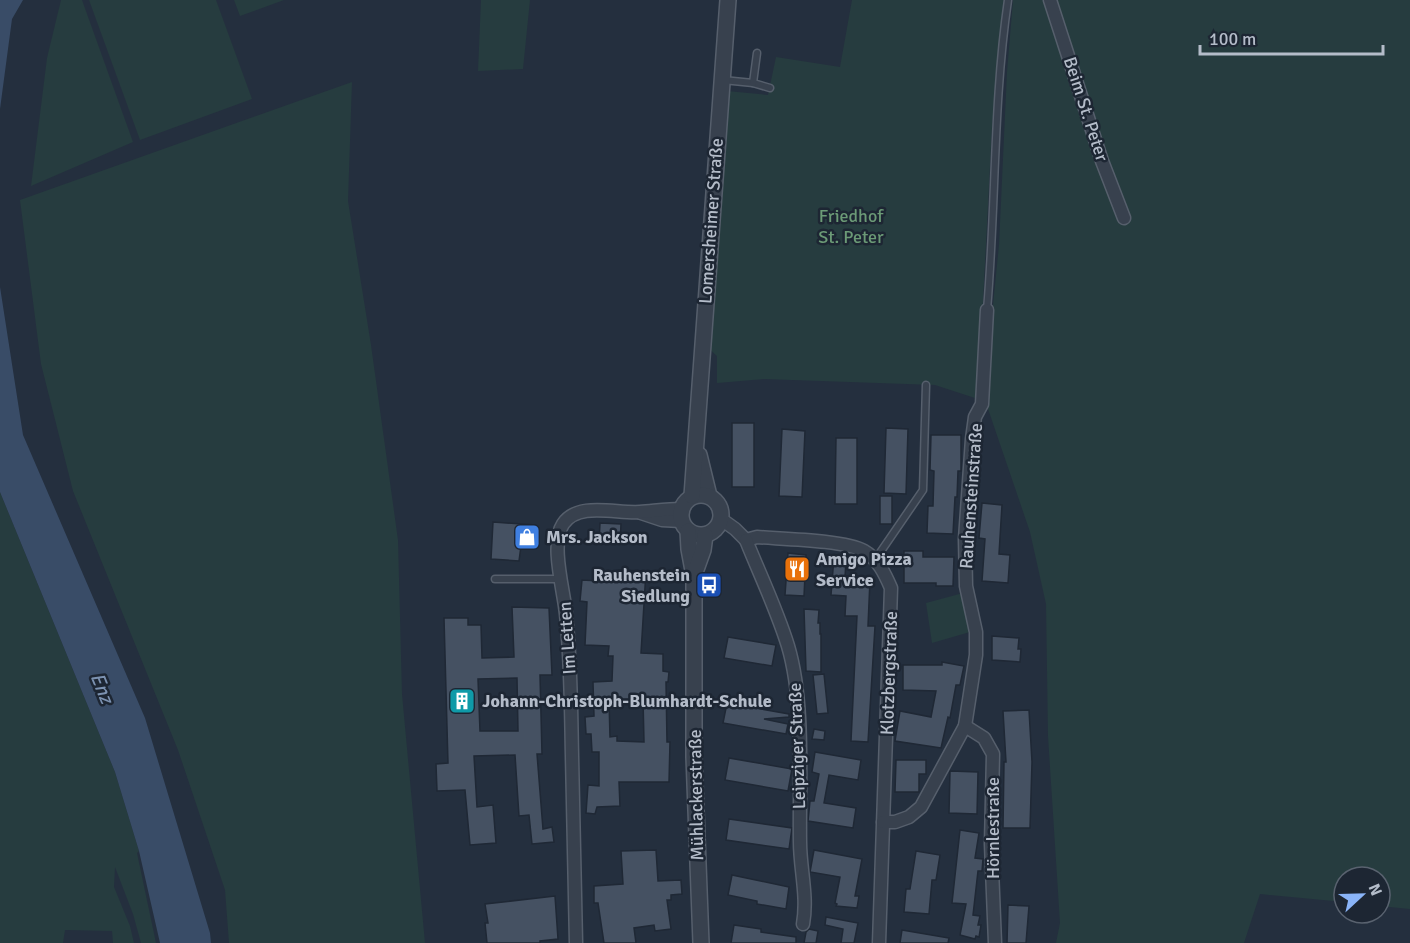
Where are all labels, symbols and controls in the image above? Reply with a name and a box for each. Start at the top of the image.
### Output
scale bar [1200,18,1383,56]
text: 100 m [1209,28,1256,50]
street label: Beim St. Peter [1059,54,1113,164]
street label: Lomersheimer Straße [694,137,728,305]
park label: Friedhof St. Peter [818,205,884,248]
street label: Rauhensteinstraße [955,422,987,570]
shop icon: Mrs. Jackson [512,522,542,552]
place label: Mrs. Jackson [546,526,648,548]
place label: Amigo Pizza Service [816,548,912,591]
restaurant icon: Amigo Pizza Service [782,554,812,584]
place label: Rauhenstein Siedlung [593,564,690,607]
bus stop icon: Rauhenstein Siedlung [694,570,724,600]
street label: Im Letten [553,601,581,675]
street label: Klotzbergstraße [876,611,902,735]
water label: Enz [85,669,120,709]
street label: Leipziger Straße [784,682,810,810]
building icon: Johann-Christoph-Blumhardt-Schule [447,686,477,716]
place label: Johann-Christoph-Blumhardt-Schule [482,690,772,712]
street label: Mühlackerstraße [684,729,708,861]
street label: Hörnlestraße [982,777,1004,879]
north arrow [1332,865,1392,925]
text: N [1364,881,1386,899]

